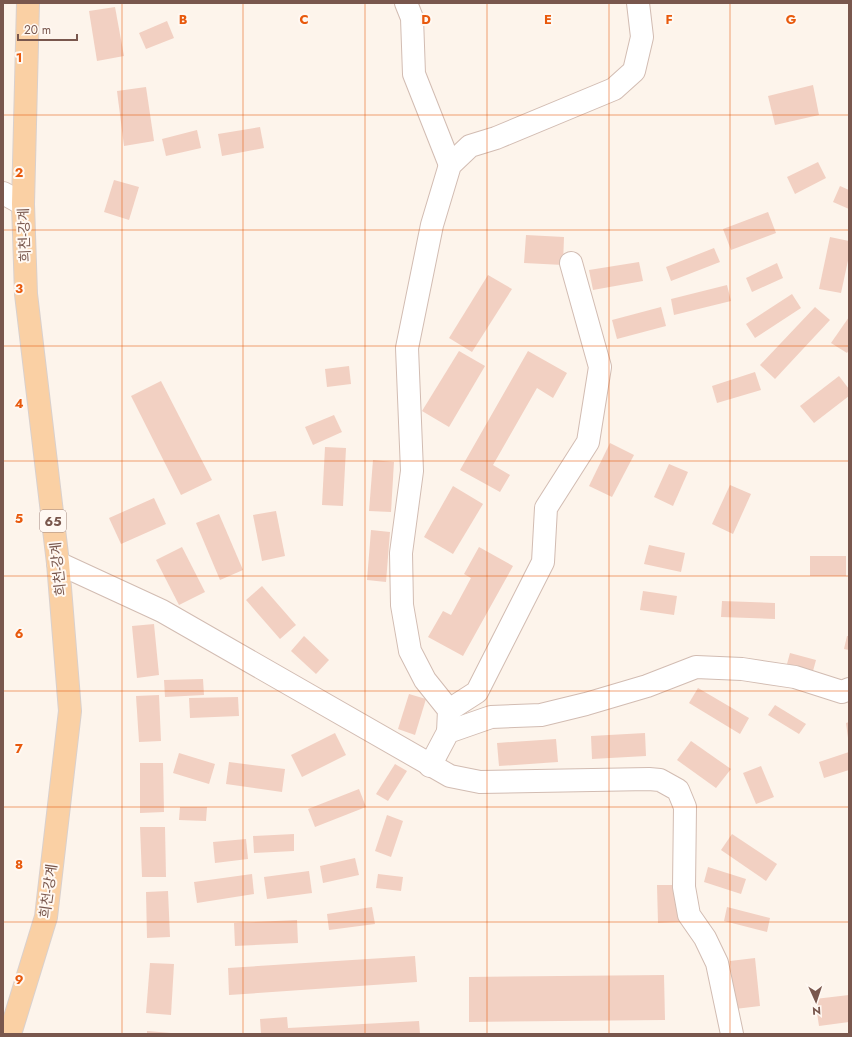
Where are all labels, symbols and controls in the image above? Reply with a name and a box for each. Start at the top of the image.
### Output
text: B [179,10,188,29]
text: C [299,10,309,29]
text: D [421,10,431,29]
text: E [544,10,552,29]
text: F [665,10,673,29]
text: G [786,10,797,29]
scale bar [18,16,77,42]
text: 20 m [24,21,51,39]
text: 1 [16,48,22,67]
text: 2 [15,163,23,182]
street label: 희천-강계 [13,207,35,263]
text: 3 [15,279,23,298]
text: 4 [14,394,24,413]
text: 5 [15,509,23,528]
road number: 65 [40,510,66,532]
street label: 희천-강계 [45,541,71,597]
text: 6 [15,624,24,643]
text: 7 [15,739,23,758]
text: 8 [15,855,23,874]
street label: 희천-강계 [34,863,62,919]
text: 9 [15,970,24,989]
north arrow [796,981,836,1021]
text: N [812,1003,821,1019]

